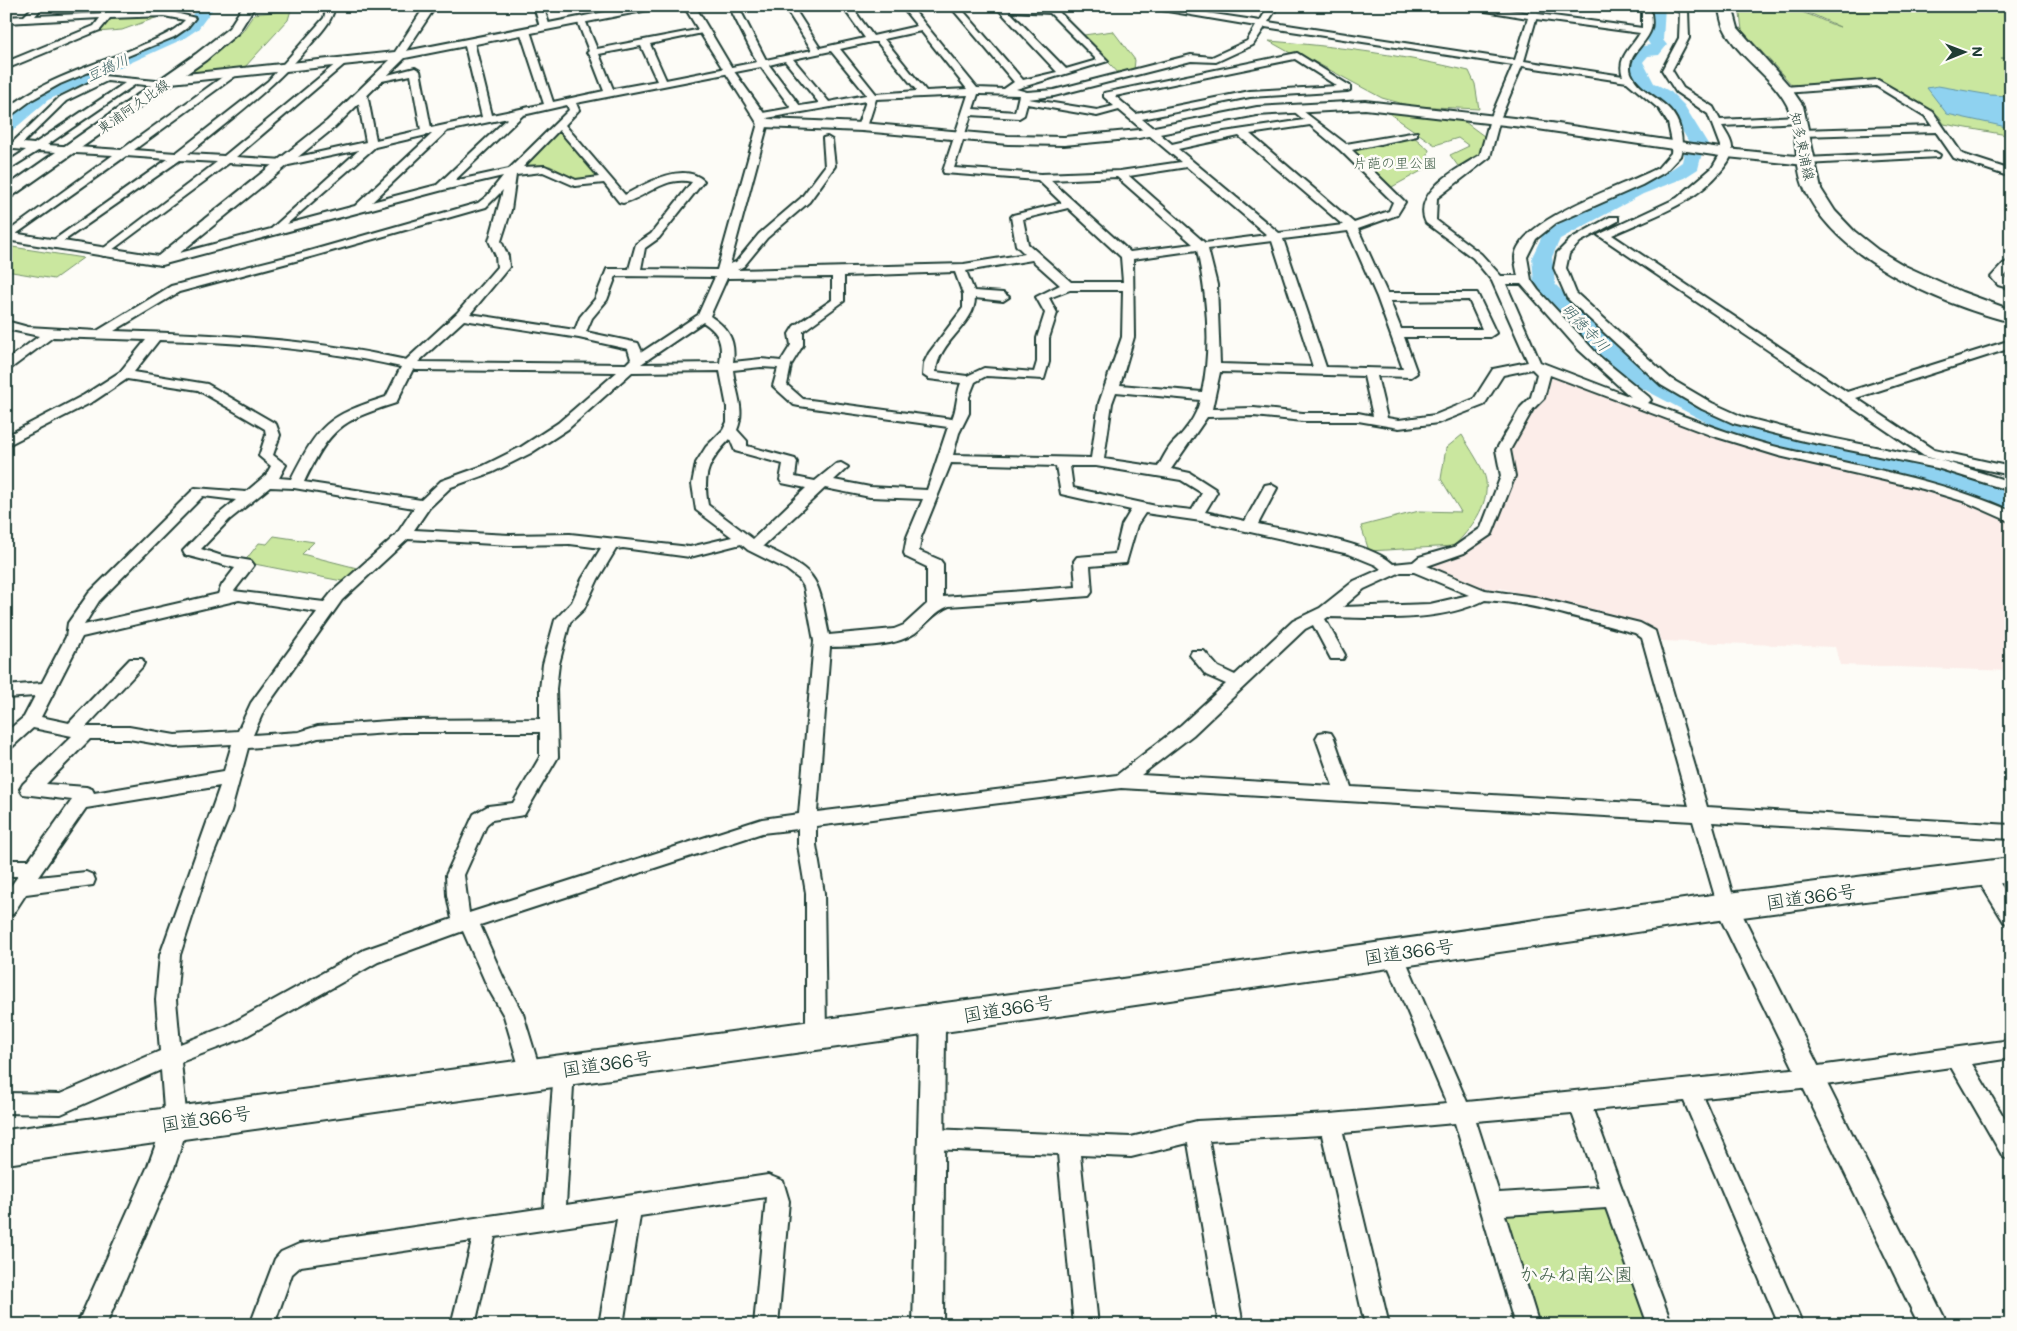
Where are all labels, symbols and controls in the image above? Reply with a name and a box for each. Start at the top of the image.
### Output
north arrow [1940,28,1990,78]
text: N [1968,46,1987,57]
water label: 豆搗川 [82,49,132,85]
street label: 東浦阿久比線 [93,74,173,138]
street label: 知多東浦線 [1786,110,1820,182]
park label: 片葩の里公園 [1353,153,1437,172]
water label: 明徳寺川 [1558,298,1614,356]
street label: 国道366号 [1764,877,1858,915]
street label: 国道366号 [1362,932,1456,970]
street label: 国道366号 [961,989,1055,1027]
street label: 国道366号 [560,1044,654,1082]
street label: 国道366号 [159,1099,253,1137]
park label: かみね南公園 [1519,1261,1633,1286]

